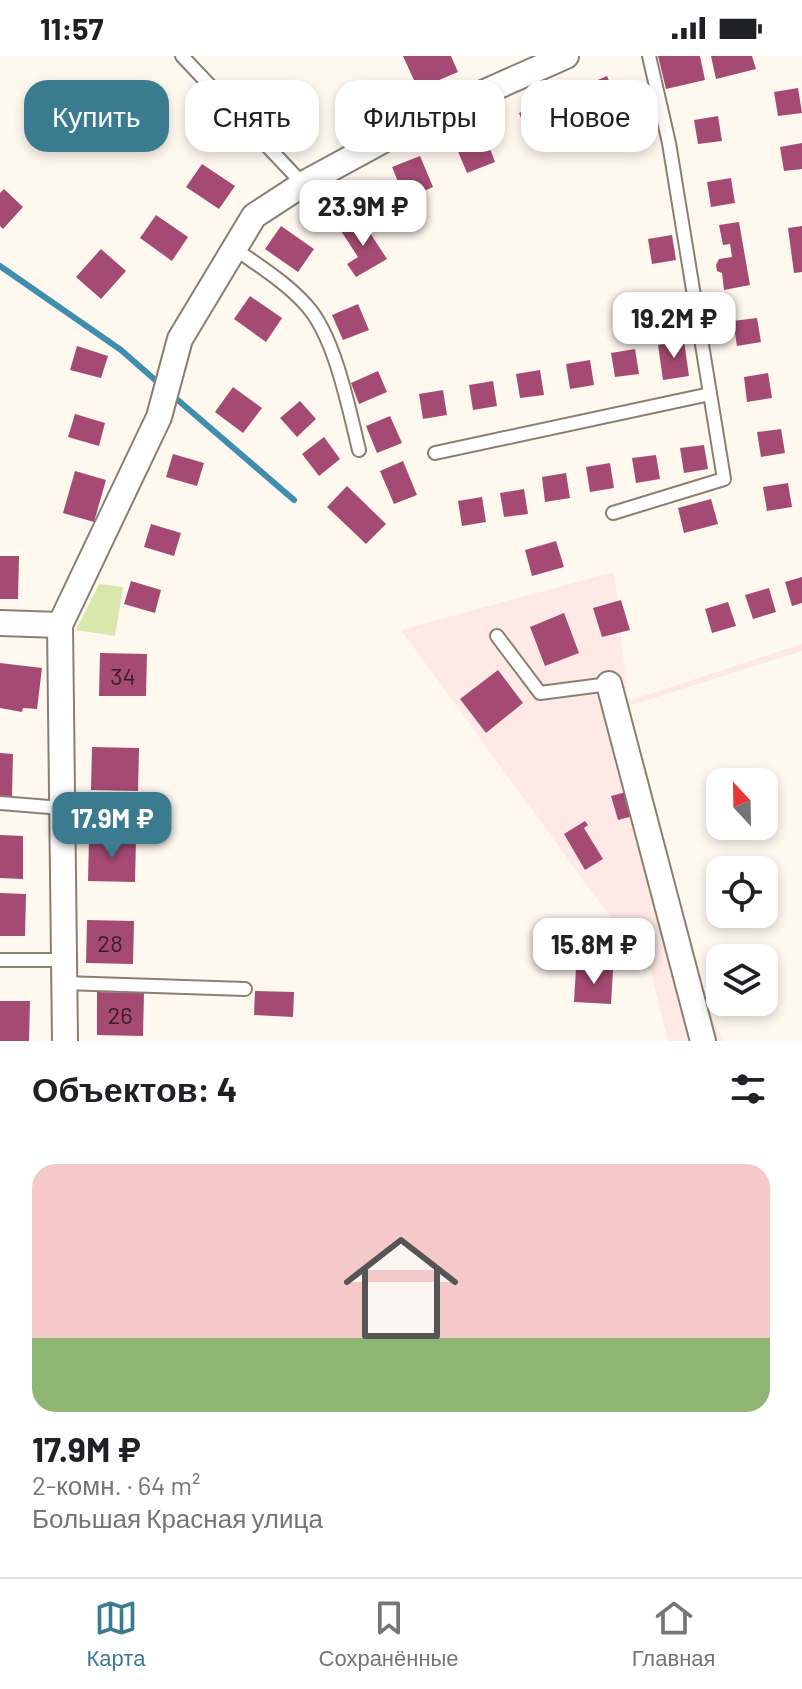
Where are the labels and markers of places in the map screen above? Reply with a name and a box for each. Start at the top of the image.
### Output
pin: 23.9M ₽ [289,180,437,248]
pin: 19.2M ₽ [600,292,748,360]
pin: 17.9M ₽ [38,792,186,860]
pin: 15.8M ₽ [520,918,668,986]

